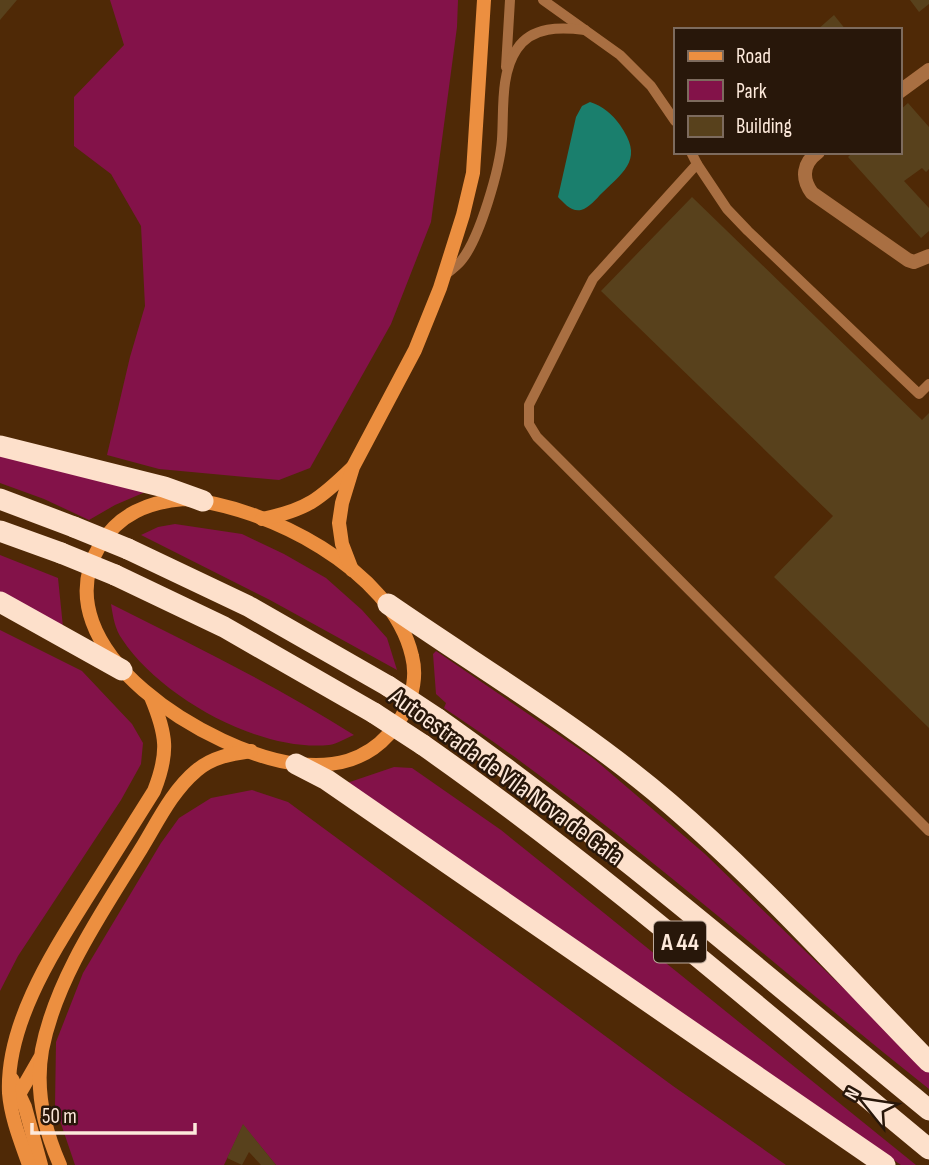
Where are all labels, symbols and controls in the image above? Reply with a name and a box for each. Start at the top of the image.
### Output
legend [674,28,901,154]
text: Road [736,44,771,69]
text: Park [736,79,767,104]
text: Building [736,114,792,139]
street label: Autoestrada de Vila Nova de Gaia [382,681,629,873]
road number: A 44 [654,922,706,962]
north arrow [831,1067,901,1137]
text: N [840,1084,865,1104]
scale bar [32,1092,194,1136]
text: 50 m [42,1104,77,1129]

